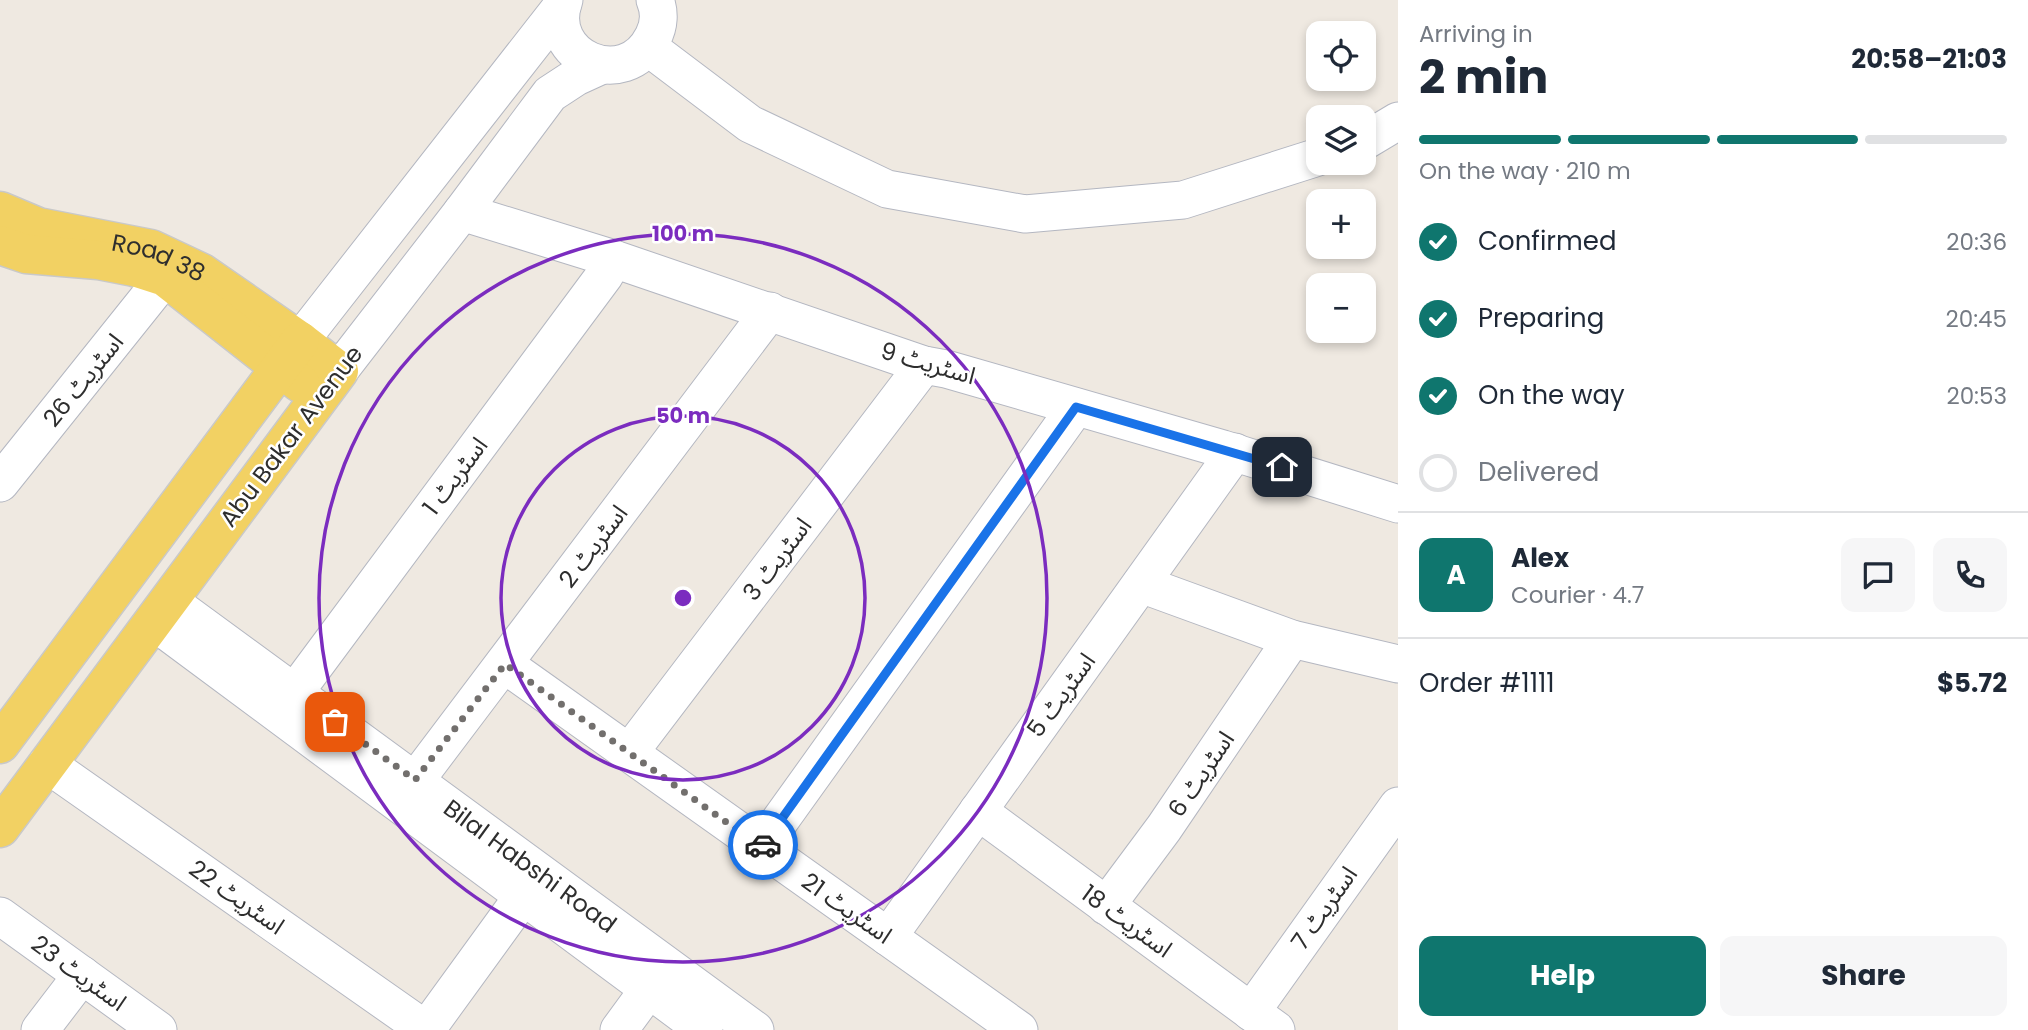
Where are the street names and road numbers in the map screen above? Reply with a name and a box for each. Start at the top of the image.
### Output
street label: Road 38 [109,225,211,289]
street label: اسٹریٹ 26 [35,326,131,434]
street label: اسٹریٹ 9 [877,334,979,392]
street label: Abu Bakar Avenue [212,339,370,533]
street label: اسٹریٹ 1 [415,430,495,522]
street label: اسٹریٹ 2 [551,498,635,594]
street label: اسٹریٹ 3 [735,511,819,607]
street label: اسٹریٹ 5 [1019,646,1103,744]
street label: اسٹریٹ 6 [1160,724,1242,824]
street label: Bilal Habshi Road [437,791,624,940]
street label: اسٹریٹ 22 [183,852,291,942]
street label: اسٹریٹ 7 [1283,860,1365,956]
street label: اسٹریٹ 21 [795,865,899,951]
street label: اسٹریٹ 18 [1075,877,1179,965]
street label: اسٹریٹ 23 [25,927,133,1019]

